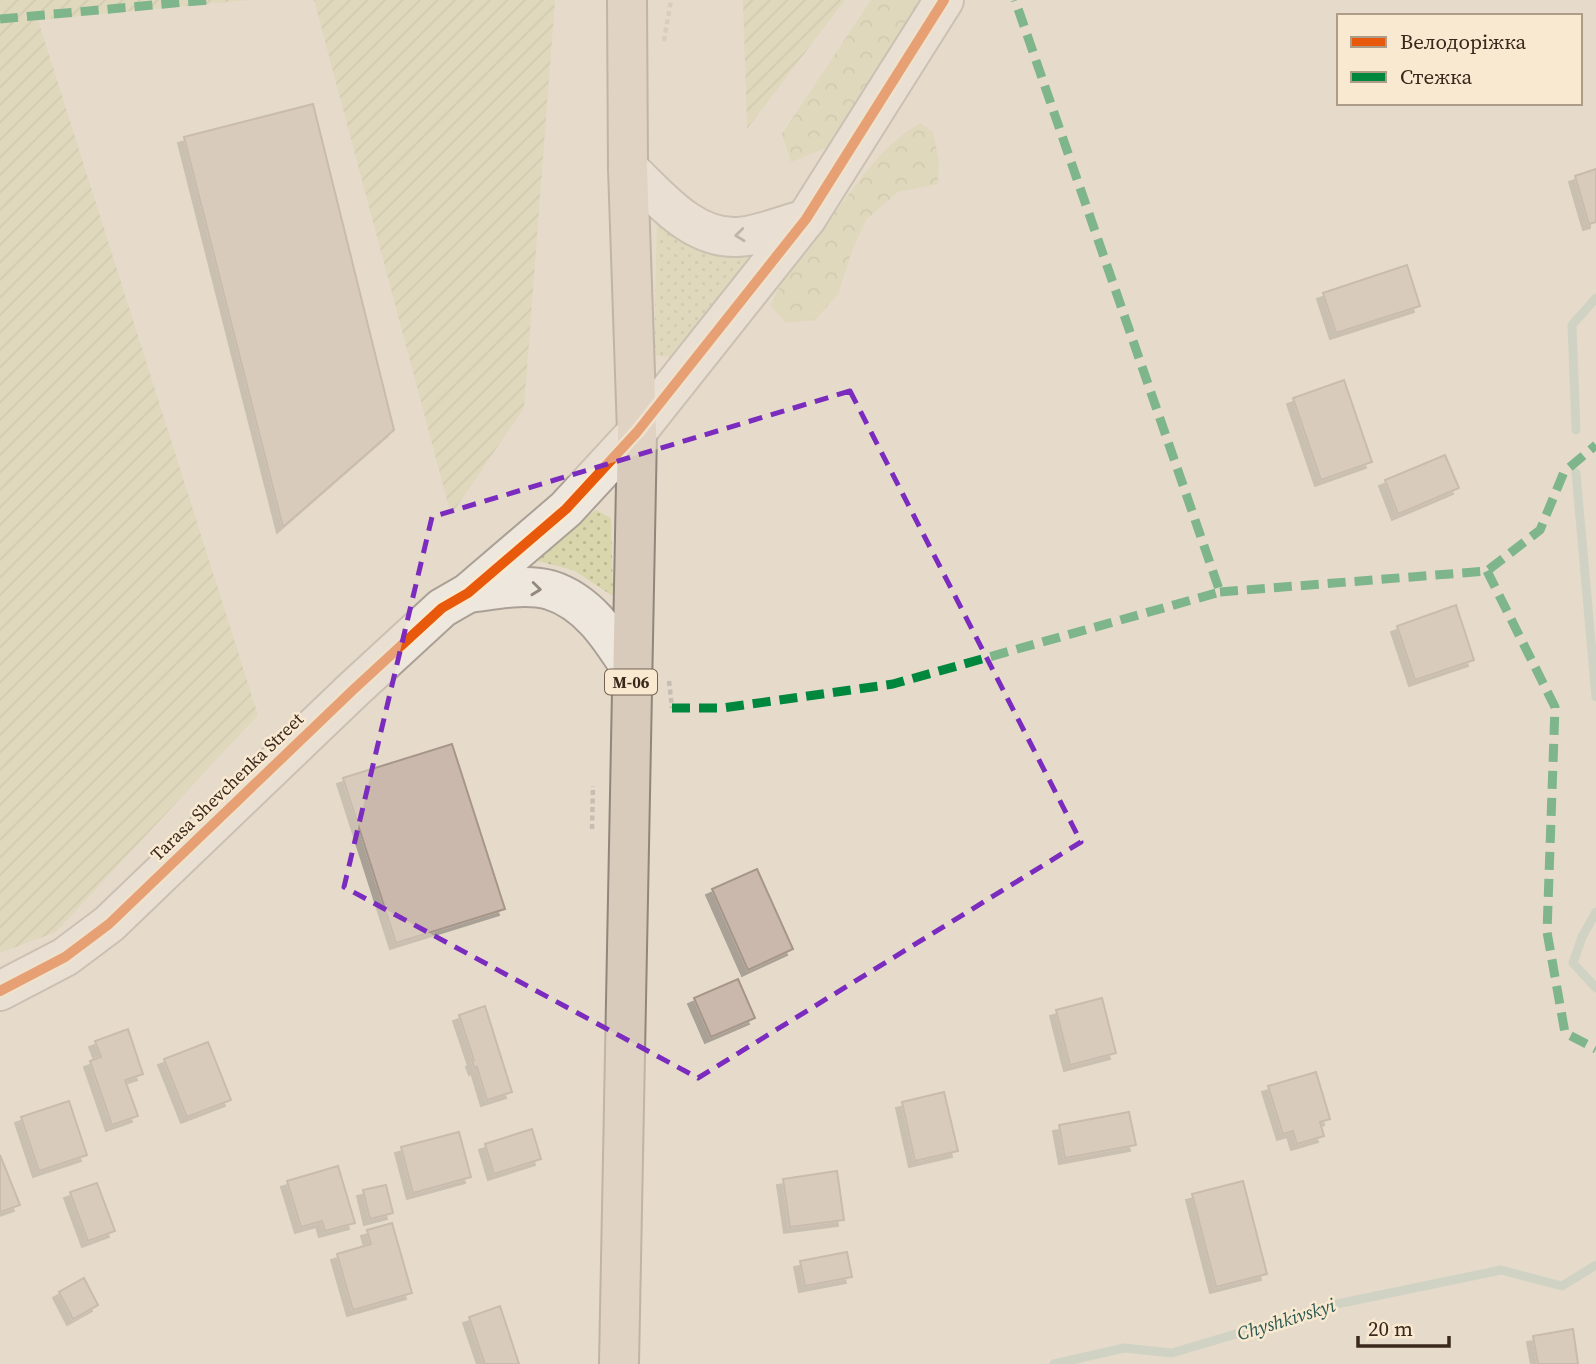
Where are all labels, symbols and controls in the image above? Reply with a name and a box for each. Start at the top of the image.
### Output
legend [1337,14,1582,105]
text: Велодоріжка [1400,27,1526,56]
text: Стежка [1400,62,1472,91]
one-way arrow [734,227,745,242]
one-way arrow [531,581,542,596]
road number: М-06 [605,670,657,694]
street label: Tarasa Shevchenka Street [145,707,309,866]
water label: Chyshkivskyi [1234,1292,1338,1346]
scale bar [1358,1304,1449,1348]
text: 20 m [1368,1314,1413,1343]

